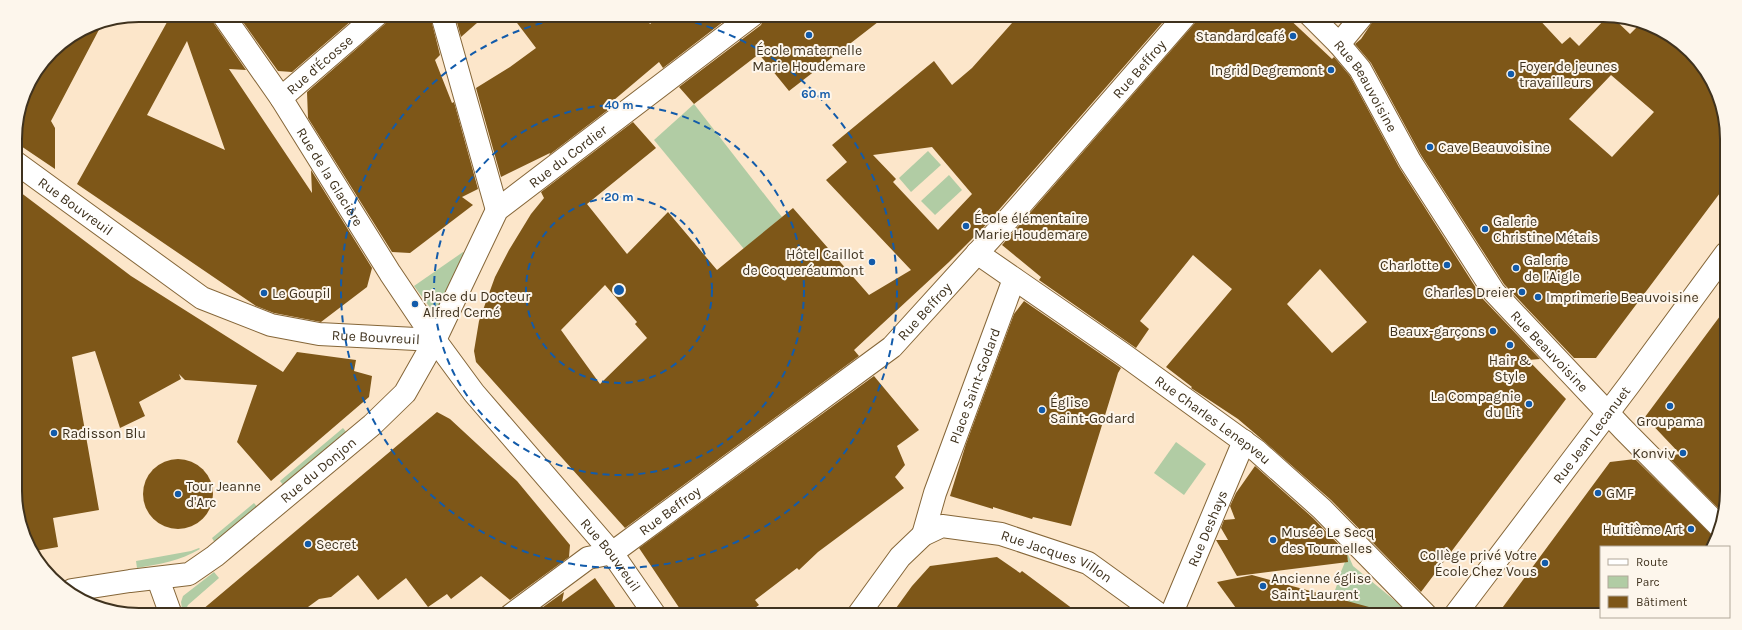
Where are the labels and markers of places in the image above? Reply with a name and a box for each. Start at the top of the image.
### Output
place label: Standard café [1196,28,1285,45]
marker: École maternelle Marie Houdemare [804,30,814,40]
marker: Standard café [1288,31,1298,41]
place label: École maternelle Marie Houdemare [752,41,866,75]
place label: Foyer de jeunes travailleurs [1519,58,1618,91]
place label: Ingrid Degremont [1211,62,1323,79]
marker: Ingrid Degremont [1326,65,1336,75]
marker: Foyer de jeunes travailleurs [1506,69,1516,79]
place label: Cave Beauvoisine [1438,139,1550,156]
marker: Cave Beauvoisine [1425,142,1435,152]
place label: École élémentaire Marie Houdemare [974,209,1088,243]
place label: Galerie Christine Métais [1493,213,1599,246]
marker: École élémentaire Marie Houdemare [961,221,971,231]
marker: Galerie Christine Métais [1480,224,1490,234]
place label: Hôtel Caillot de Coqueréaumont [742,246,864,279]
place label: Galerie de l'Aigle [1524,252,1580,285]
marker: Hôtel Caillot de Coqueréaumont [867,257,877,267]
place label: Charlotte [1380,257,1439,274]
marker: Charlotte [1442,260,1452,270]
marker: Galerie de l'Aigle [1511,263,1521,273]
centre of rings [612,283,626,297]
place label: Charles Dreier [1424,284,1515,301]
place label: Le Goupil [272,285,330,302]
marker: Charles Dreier [1517,287,1527,297]
marker: Le Goupil [259,288,269,298]
place label: Place du Docteur Alfred Cerné [423,288,531,321]
place label: Imprimerie Beauvoisine [1546,289,1699,306]
marker: Imprimerie Beauvoisine [1533,292,1543,302]
marker: Place du Docteur Alfred Cerné [410,299,420,309]
place label: Beaux-garçons [1390,323,1485,340]
marker: Beaux-garçons [1488,326,1498,336]
marker: Hair & Style [1505,340,1515,350]
place label: Hair & Style [1489,352,1531,385]
place label: La Compagnie du Lit [1430,388,1521,421]
place label: Église Saint-Godard [1050,393,1135,427]
marker: La Compagnie du Lit [1524,399,1534,409]
marker: Groupama [1665,401,1675,411]
marker: Église Saint-Godard [1037,405,1047,415]
place label: Groupama [1637,413,1703,430]
place label: Radisson Blu [62,425,146,442]
marker: Radisson Blu [49,428,59,438]
place label: Konviv [1632,445,1675,462]
marker: Konviv [1678,448,1688,458]
place label: Tour Jeanne d'Arc [186,478,261,511]
place label: GMF [1606,485,1634,502]
marker: GMF [1593,488,1603,498]
marker: Tour Jeanne d'Arc [173,489,183,499]
place label: Huitième Art [1602,521,1683,538]
place label: Musée Le Secq des Tournelles [1281,524,1375,557]
marker: Huitième Art [1686,524,1696,534]
marker: Musée Le Secq des Tournelles [1268,535,1278,545]
place label: Secret [316,536,356,553]
marker: Secret [303,539,313,549]
place label: Collège privé Votre École Chez Vous [1420,547,1537,580]
marker: Collège privé Votre École Chez Vous [1540,558,1550,568]
place label: Ancienne église Saint-Laurent [1271,570,1371,603]
marker: Ancienne église Saint-Laurent [1258,581,1268,591]

